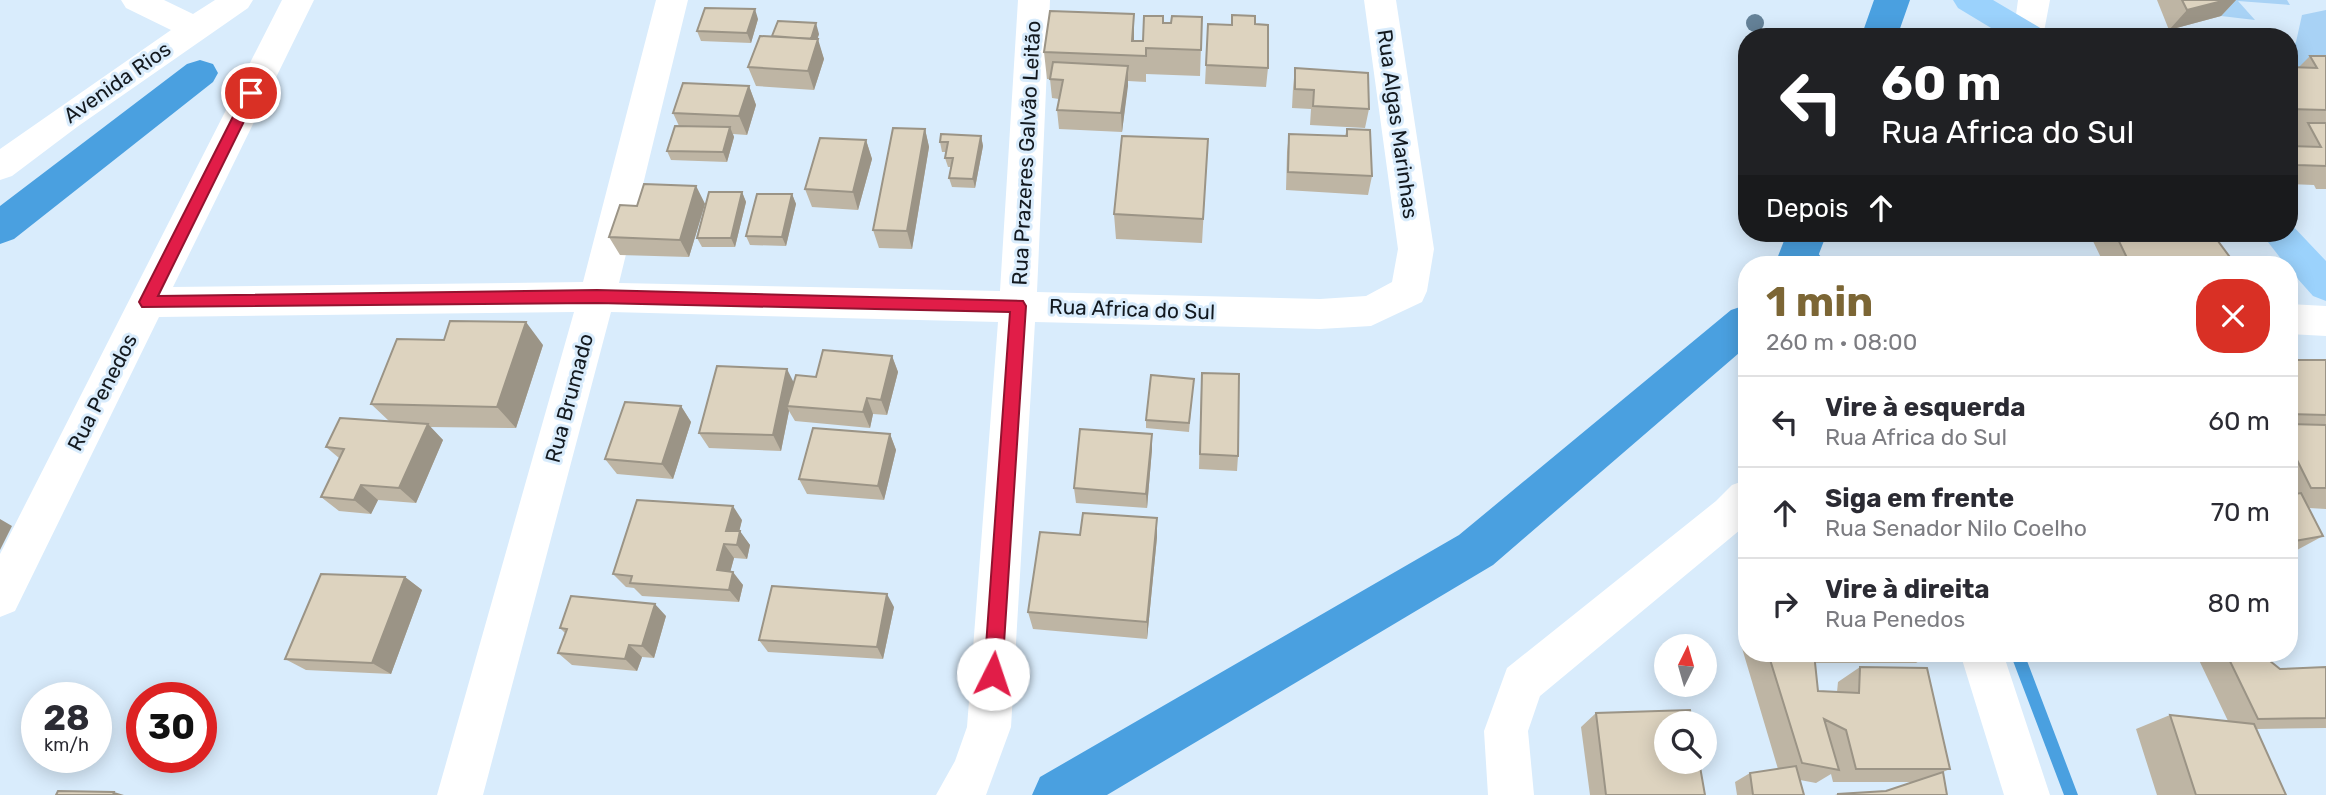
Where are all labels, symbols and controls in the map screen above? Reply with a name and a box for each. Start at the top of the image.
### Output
street label: Rua Prazeres Galvão Leitão [1007,20,1045,286]
street label: Rua Algas Marinhas [1372,28,1424,220]
street label: Avenida Rios [59,36,175,128]
text: 60 m [1881,54,2002,112]
icon: left [1766,56,1857,147]
pin [221,63,281,123]
icon: arrive [232,74,270,112]
text: Rua Africa do Sul [1881,113,2134,151]
icon: ahead [1862,189,1900,227]
text: Depois [1766,193,1848,224]
text: 1 min [1766,277,1873,327]
button: close [2196,279,2270,353]
street label: Rua Africa do Sul [1049,294,1215,324]
text: 260 m · 08:00 [1766,328,1917,356]
street label: Rua Penedos [62,329,142,455]
street label: Rua Brumado [540,331,598,465]
text: Vire à esquerda [1825,392,2026,423]
icon: left [1766,403,1804,441]
text: 60 m [2208,406,2270,437]
text: Rua Africa do Sul [1825,423,2007,451]
text: Siga em frente [1825,483,2014,514]
icon: ahead [1766,494,1804,532]
text: 70 m [2211,497,2270,528]
text: Rua Senador Nilo Coelho [1825,514,2087,542]
text: Vire à direita [1825,574,1990,605]
icon: right [1766,585,1804,623]
text: 80 m [2207,588,2270,619]
text: Rua Penedos [1825,605,1965,633]
north arrow [1654,634,1717,696]
map controls [1654,634,1717,774]
position arrow [956,637,1030,711]
speed limit sign: 30 [126,682,217,773]
text: 28 [43,697,90,739]
button: search [1654,711,1717,774]
text: km/h [44,734,89,756]

